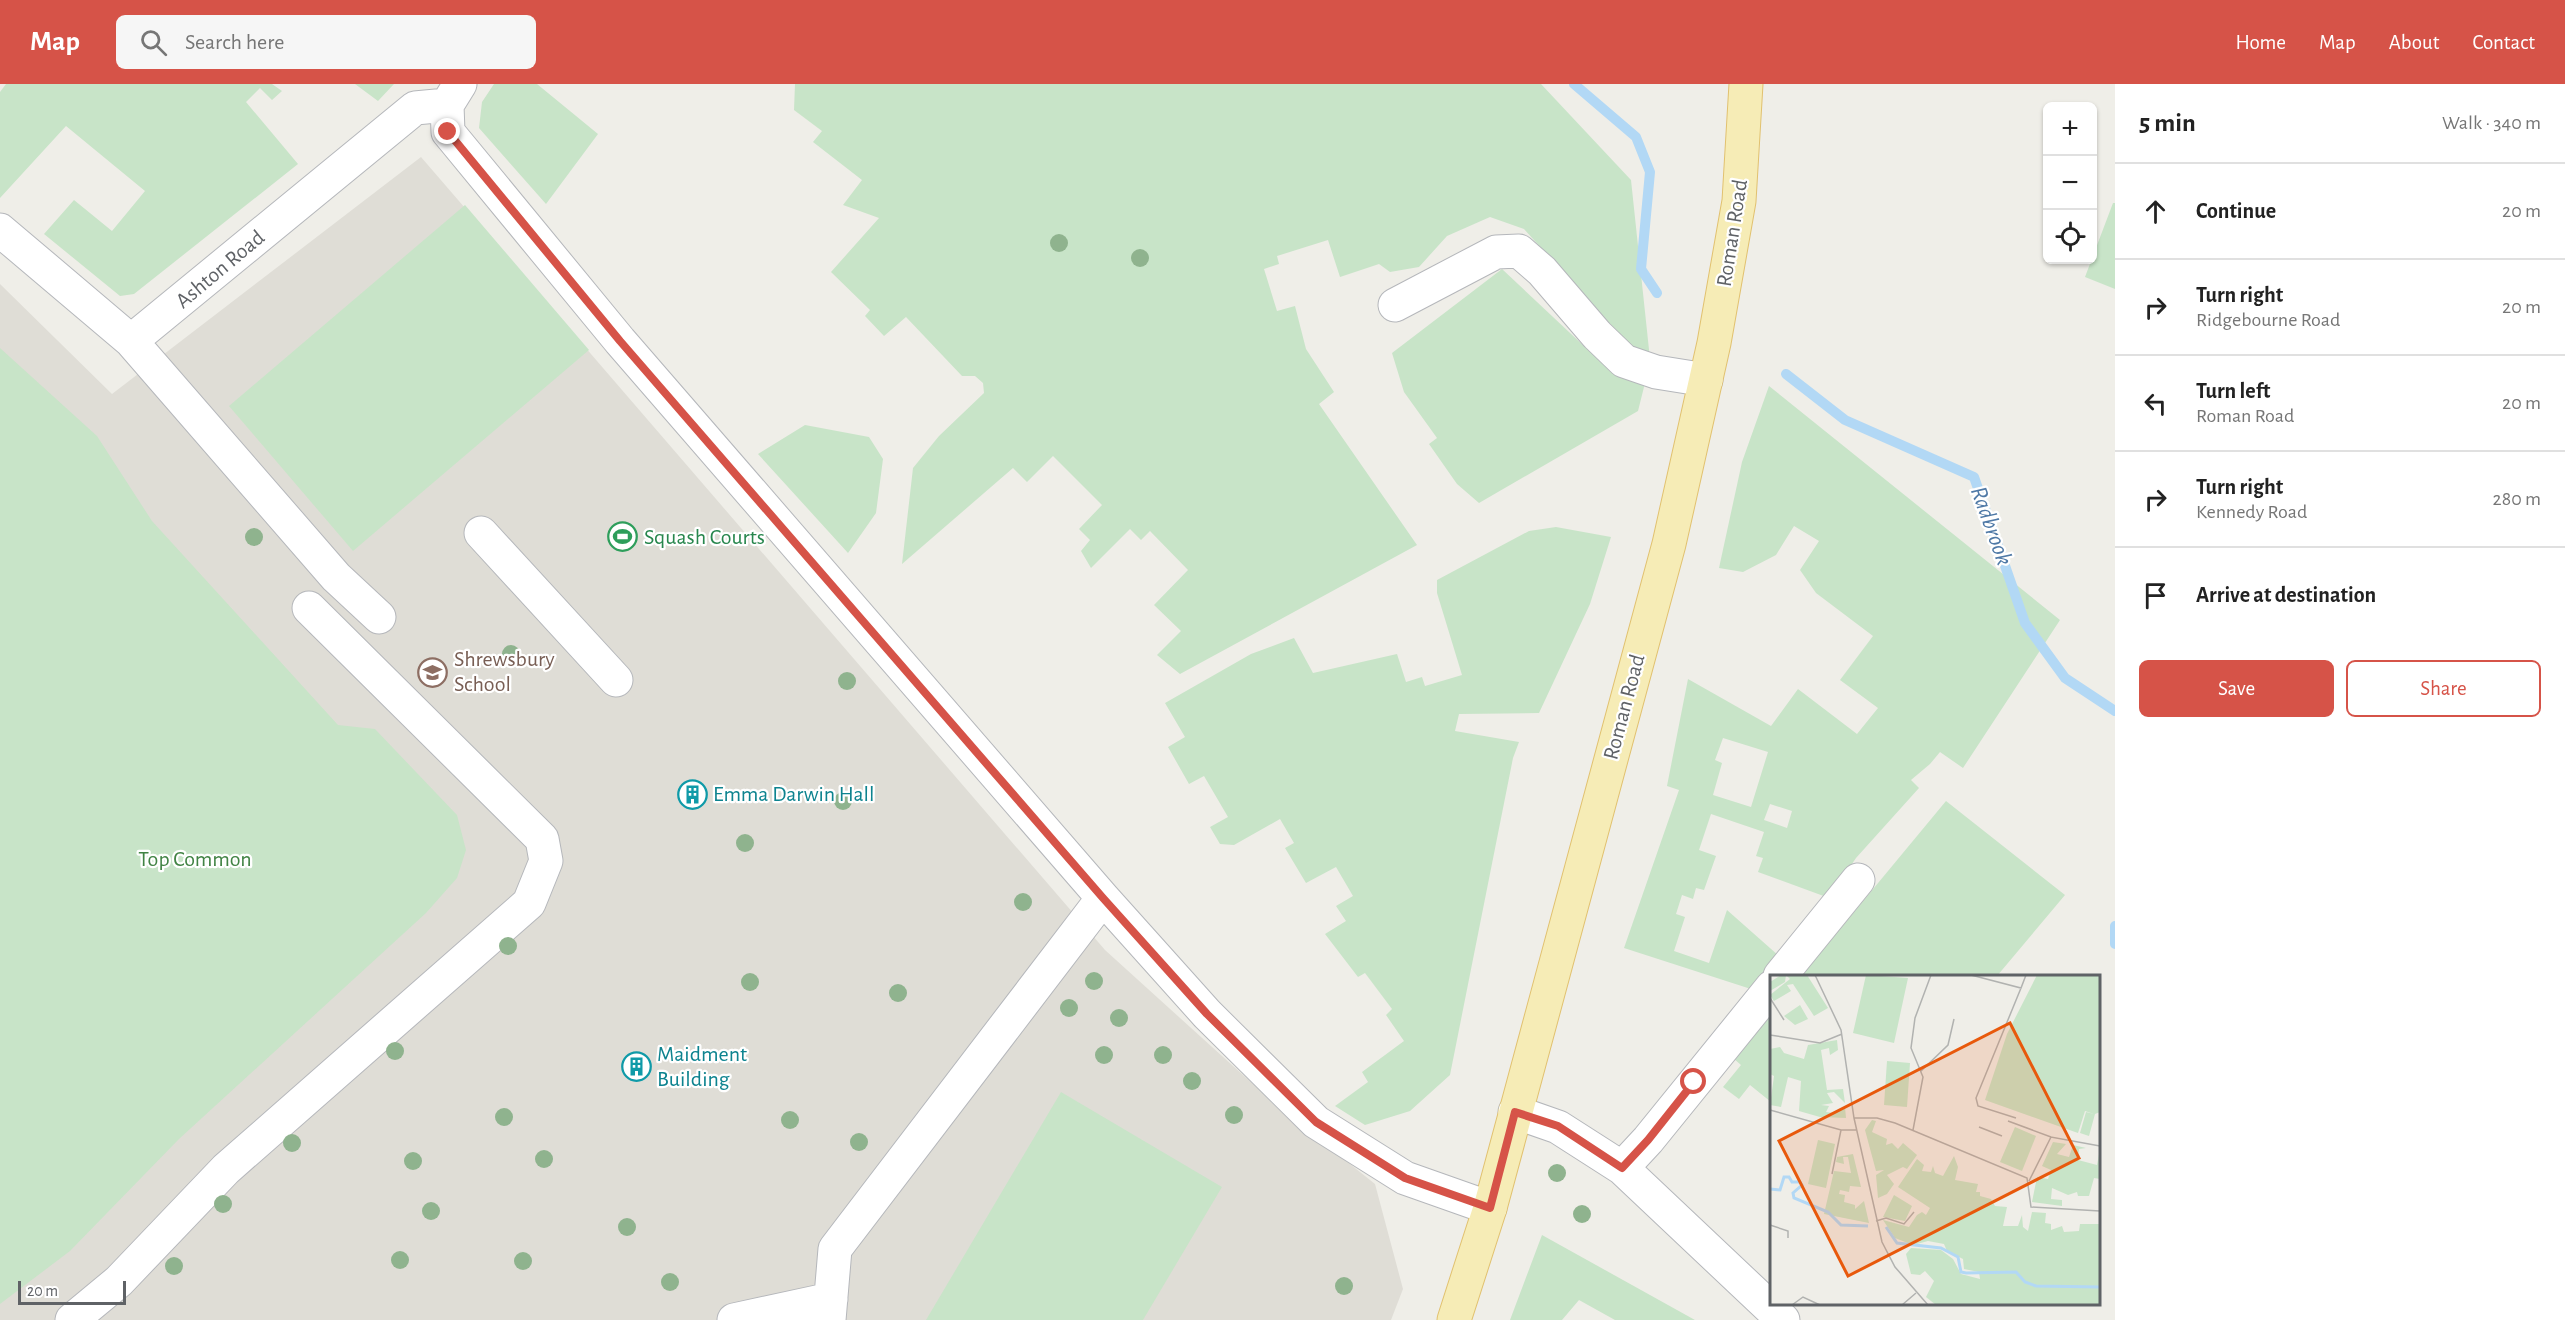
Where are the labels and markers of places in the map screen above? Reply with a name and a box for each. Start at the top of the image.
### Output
sports icon: Squash Courts [607,521,639,553]
place label: Squash Courts [644,526,765,548]
place label: Shrewsbury School [454,648,555,695]
school or university icon: Shrewsbury School [417,656,449,688]
building icon: Emma Darwin Hall [676,778,708,810]
place label: Emma Darwin Hall [713,783,874,805]
place label: Maidment Building [657,1043,747,1090]
building icon: Maidment Building [620,1051,652,1083]

